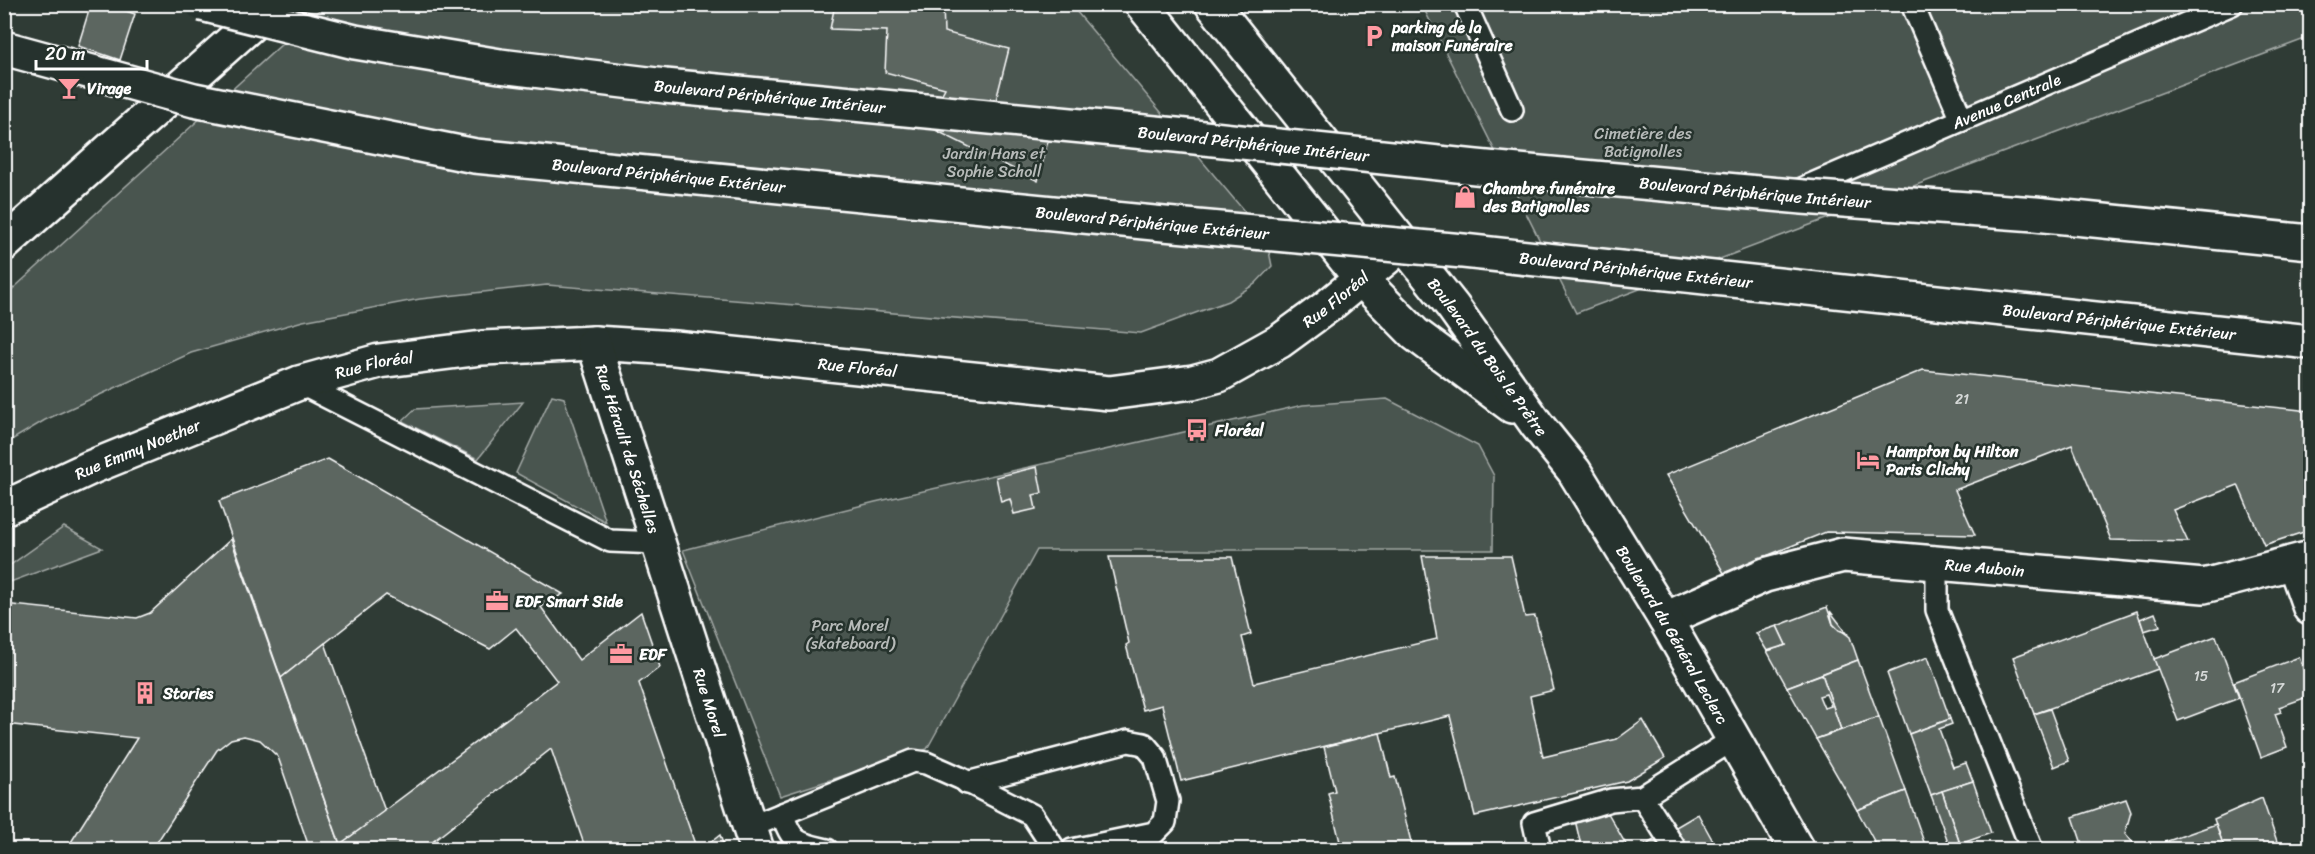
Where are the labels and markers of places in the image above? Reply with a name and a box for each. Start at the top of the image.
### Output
place label: parking de la maison Funéraire [1391,13,1514,60]
parking icon: parking de la maison Funéraire [1361,23,1387,49]
place label: Virage [87,74,132,103]
bar icon: Virage [56,75,82,101]
place label: Chambre funéraire des Batignolles [1482,174,1615,221]
shop icon: Chambre funéraire des Batignolles [1452,184,1478,210]
place label: Floréal [1214,416,1265,445]
bus stop icon: Floréal [1184,417,1210,443]
place label: Hampton by Hilton Paris Clichy [1885,437,2019,484]
hotel icon: Hampton by Hilton Paris Clichy [1855,447,1881,473]
place label: EDF Smart Side [515,587,623,616]
office icon: EDF Smart Side [484,588,510,614]
place label: EDF [639,640,667,669]
office icon: EDF [608,641,634,667]
place label: Stories [162,679,214,708]
building icon: Stories [132,680,158,706]

